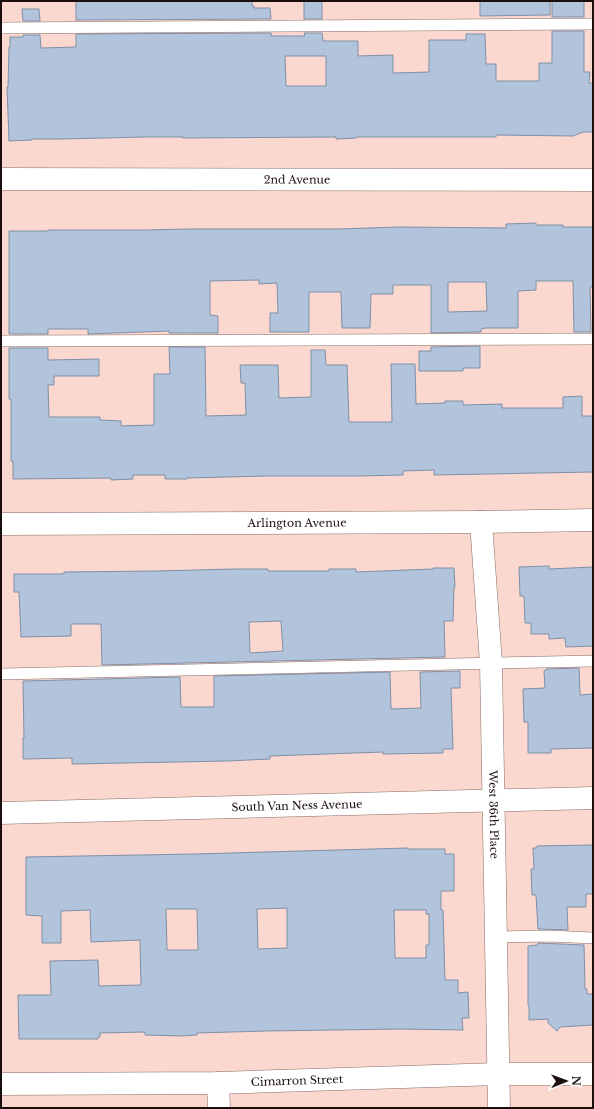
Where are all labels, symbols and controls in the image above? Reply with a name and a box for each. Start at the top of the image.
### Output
street label: 2nd Avenue [264,172,330,187]
street label: Arlington Avenue [247,516,346,530]
street label: West 36th Place [486,769,502,859]
street label: South Van Ness Avenue [231,797,363,814]
north arrow [546,1061,586,1101]
street label: Cimarron Street [251,1072,344,1089]
text: N [569,1076,583,1087]

